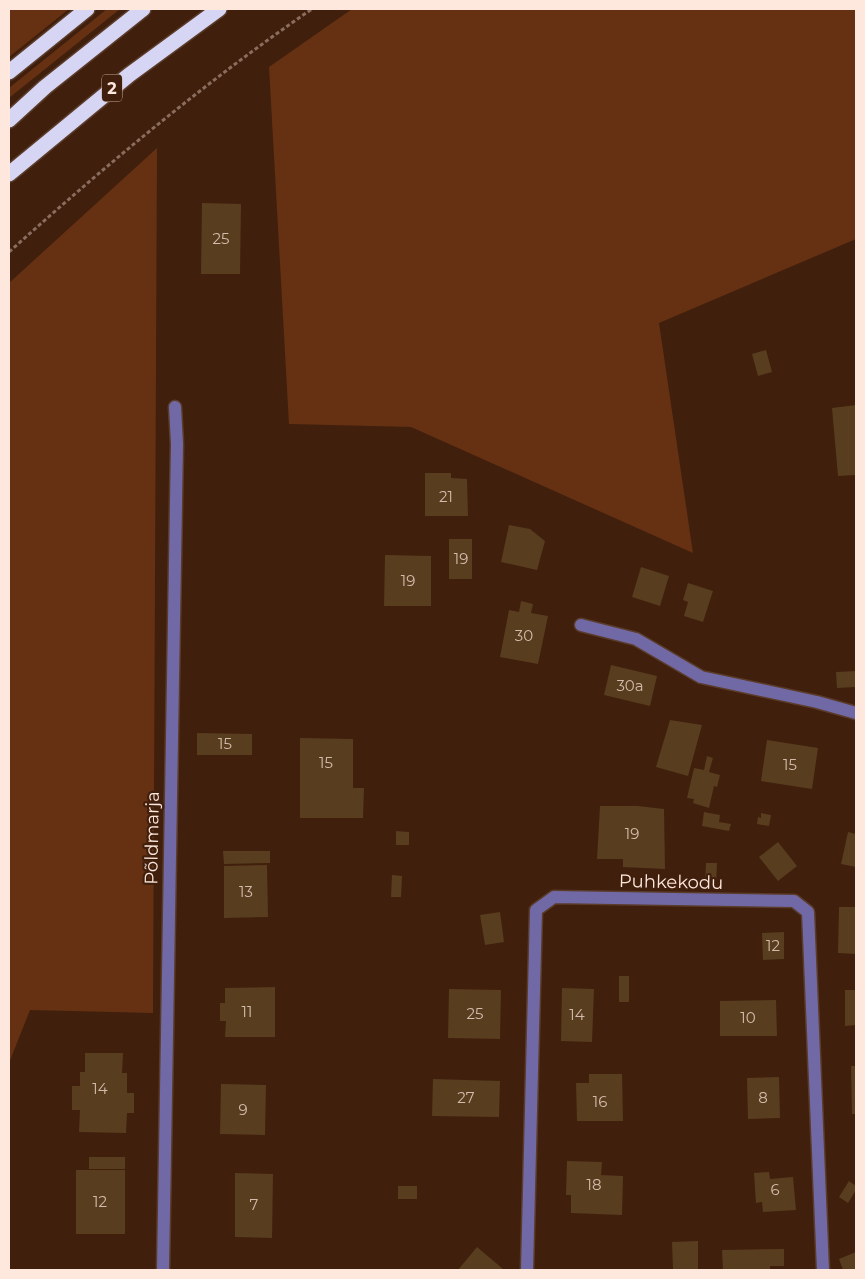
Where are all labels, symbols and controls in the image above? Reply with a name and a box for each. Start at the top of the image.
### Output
road number: 2 [102,75,122,102]
house number: 25 [212,229,230,248]
house number: 21 [439,487,453,506]
house number: 19 [454,549,468,568]
house number: 19 [401,571,415,590]
house number: 30 [515,626,533,645]
house number: 30a [616,676,644,695]
house number: 15 [218,734,232,753]
house number: 15 [319,753,333,772]
house number: 15 [783,755,797,774]
street label: Põldmarja [140,791,164,885]
house number: 19 [625,824,639,843]
street label: Puhkekodu [619,870,723,894]
house number: 13 [239,882,253,901]
house number: 12 [766,936,780,955]
house number: 11 [242,1002,252,1021]
house number: 25 [466,1004,484,1023]
house number: 14 [569,1005,585,1024]
house number: 10 [740,1008,756,1027]
house number: 14 [92,1079,108,1098]
house number: 27 [457,1088,475,1107]
house number: 8 [758,1088,768,1107]
house number: 16 [593,1092,607,1111]
house number: 9 [238,1100,248,1119]
house number: 18 [587,1175,602,1194]
house number: 6 [770,1180,780,1199]
house number: 12 [93,1192,107,1211]
house number: 7 [250,1195,259,1214]

